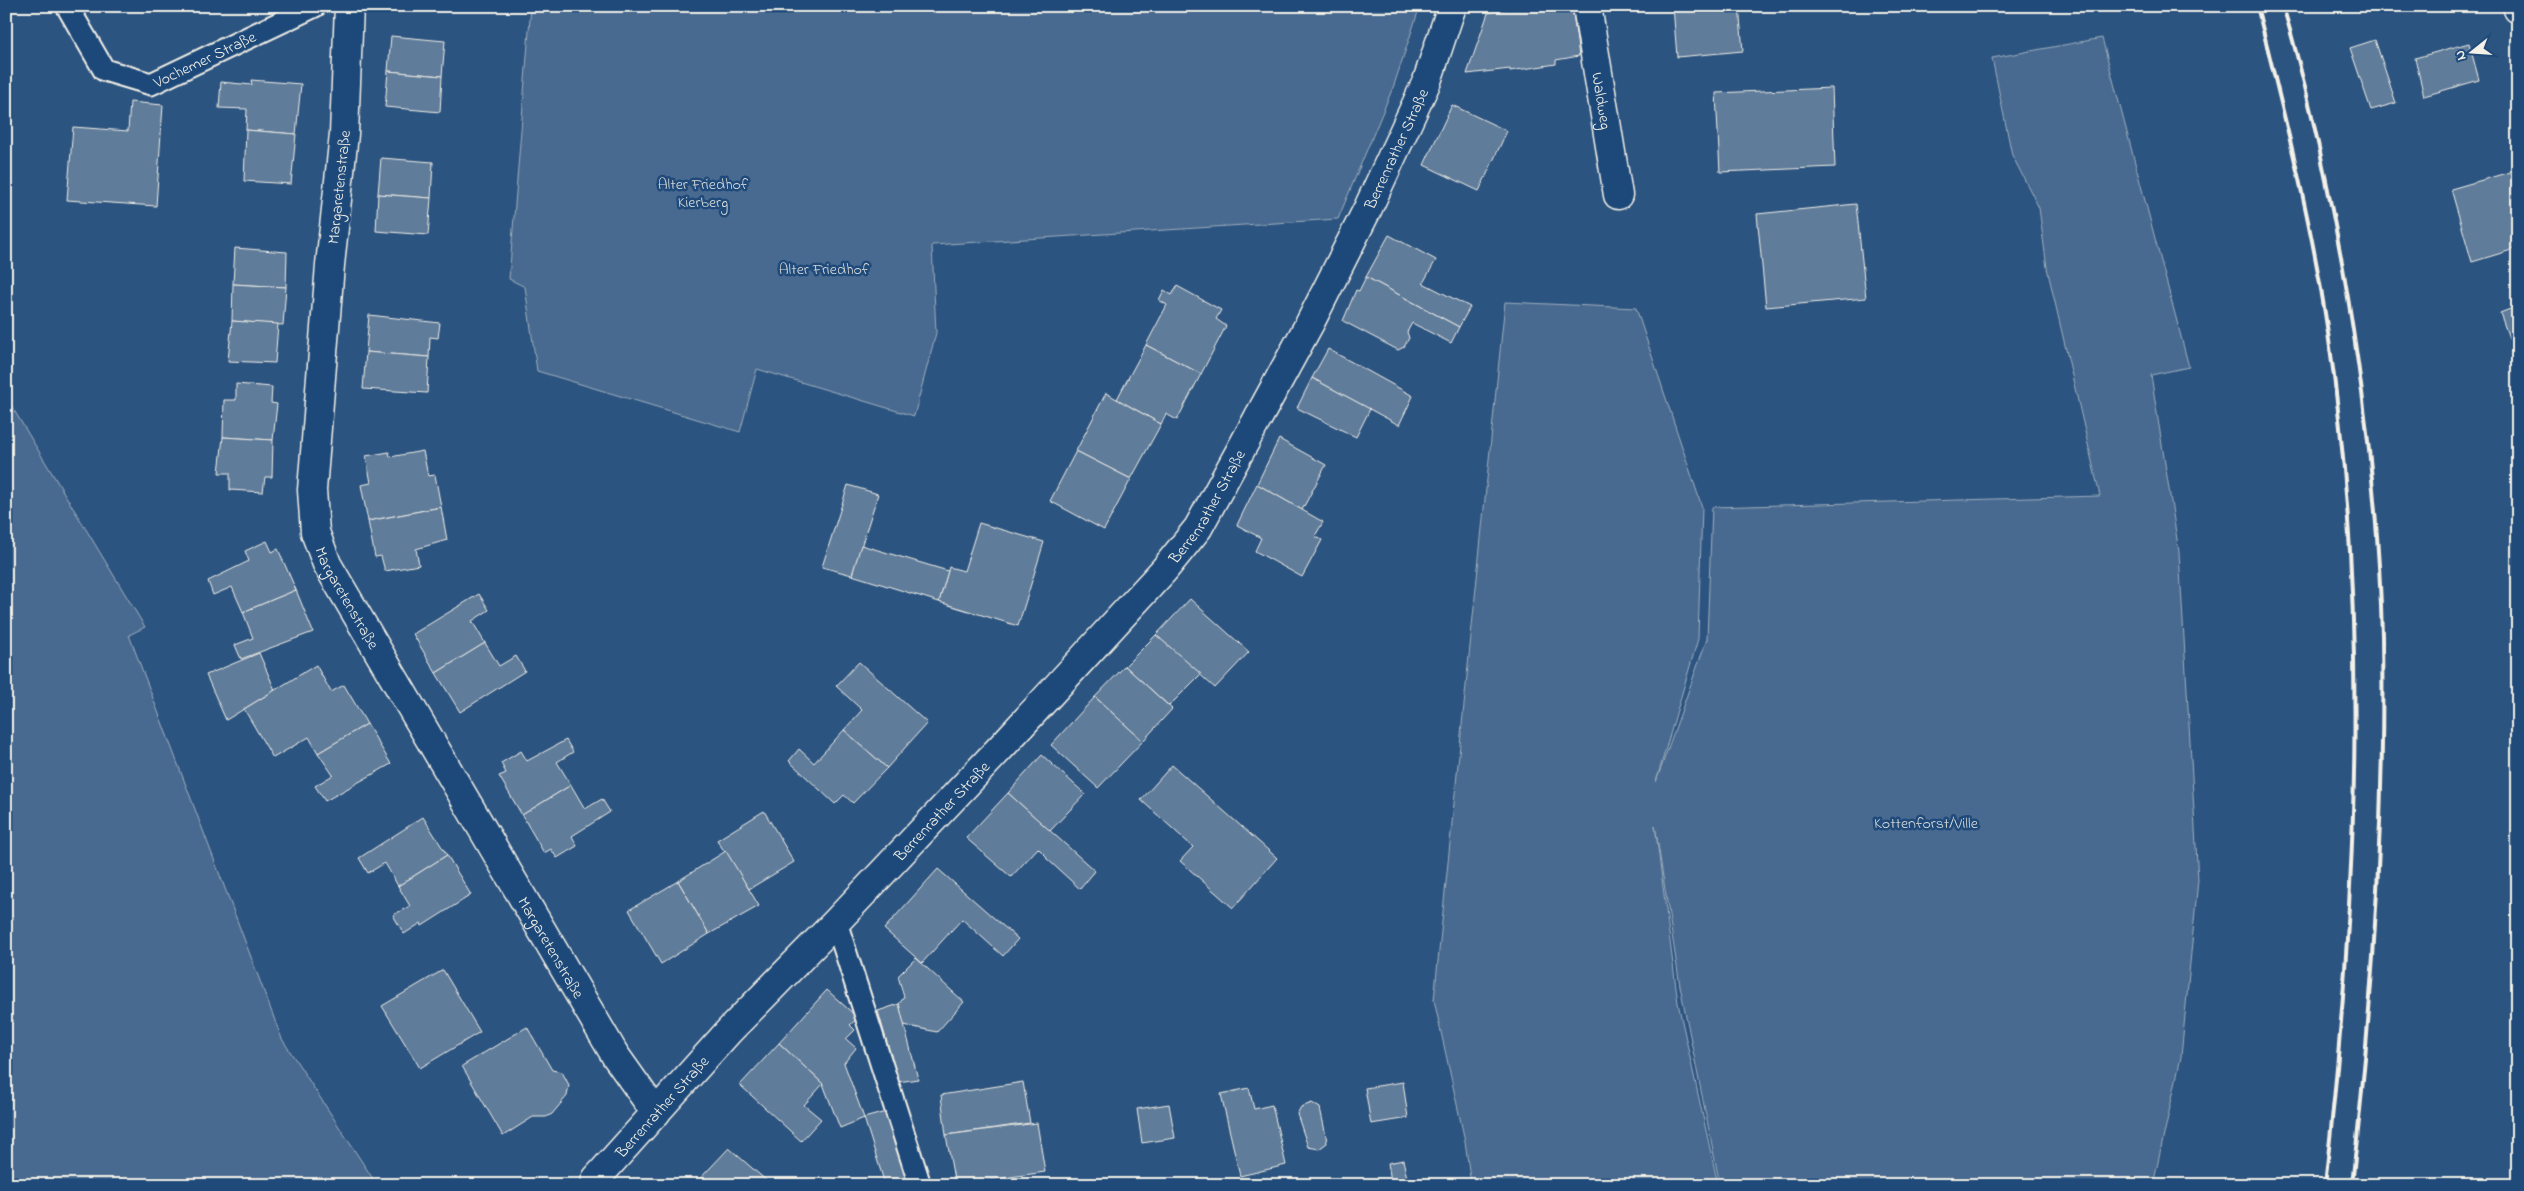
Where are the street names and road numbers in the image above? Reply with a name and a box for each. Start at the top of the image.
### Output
street label: Vochemer Straße [149,25,261,96]
street label: Waldweg [1584,71,1617,131]
street label: Berrenrather Straße [1359,84,1436,214]
street label: Margaretenstraße [322,128,358,245]
street label: Berrenrather Straße [1163,445,1253,570]
street label: Margaretenstraße [308,544,385,655]
street label: Berrenrather Straße [888,756,997,868]
street label: Margaretenstraße [511,893,590,1004]
street label: Berrenrather Straße [610,1050,716,1165]

